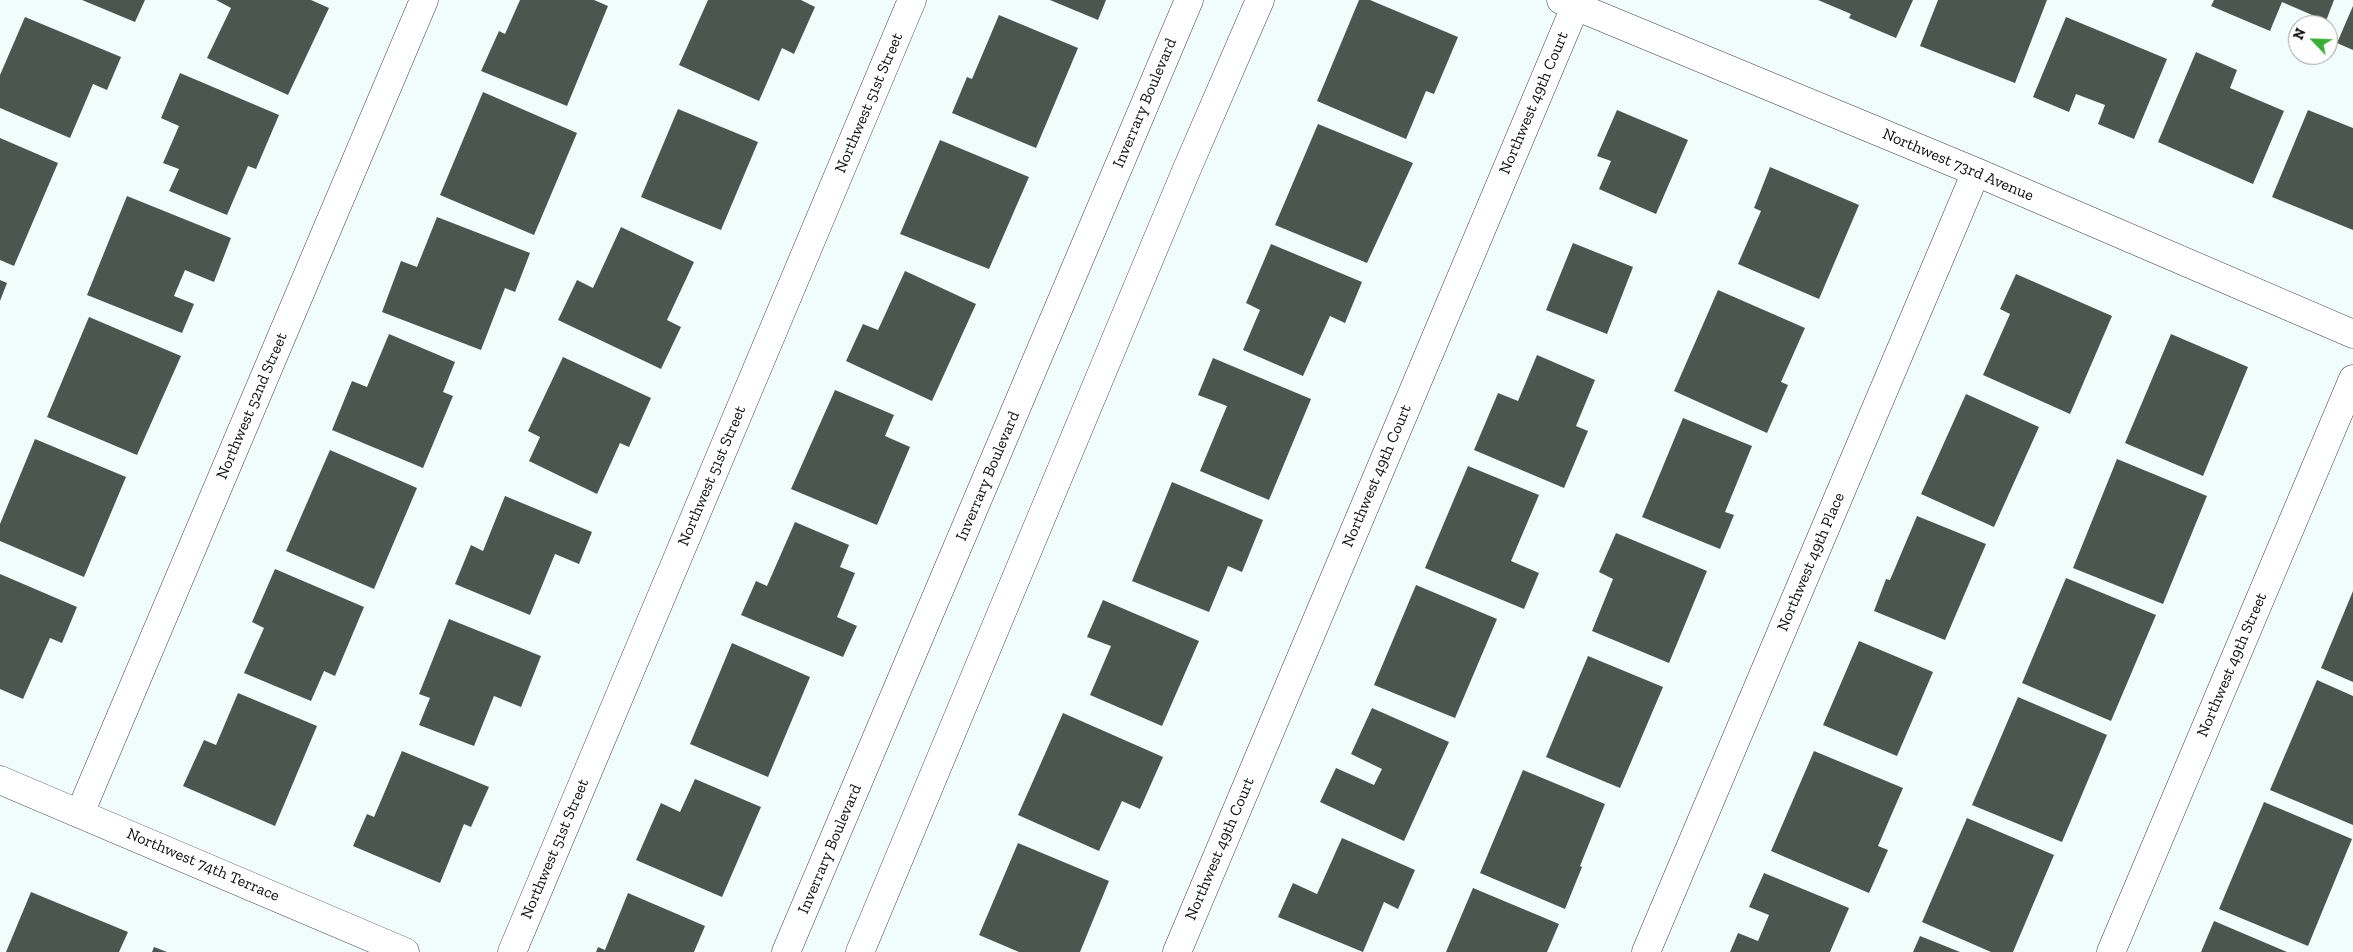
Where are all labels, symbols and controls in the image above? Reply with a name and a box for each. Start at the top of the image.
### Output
north arrow [2288,15,2338,65]
text: N [2290,26,2310,42]
street label: Northwest 49th Court [1495,29,1573,177]
street label: Northwest 51st Street [831,30,907,176]
street label: Inverrary Boulevard [1109,35,1181,171]
street label: Northwest 73rd Avenue [1880,124,2036,206]
street label: Northwest 52nd Street [212,330,292,482]
street label: Northwest 49th Court [1338,402,1416,550]
street label: Northwest 51st Street [674,403,750,549]
street label: Inverrary Boulevard [952,408,1024,544]
street label: Northwest 49th Place [1773,490,1849,634]
street label: Northwest 49th Street [2193,590,2271,740]
street label: Northwest 49th Court [1181,775,1259,923]
street label: Northwest 51st Street [517,776,593,922]
street label: Inverrary Boulevard [794,781,866,917]
street label: Northwest 74th Terrace [124,824,282,906]

